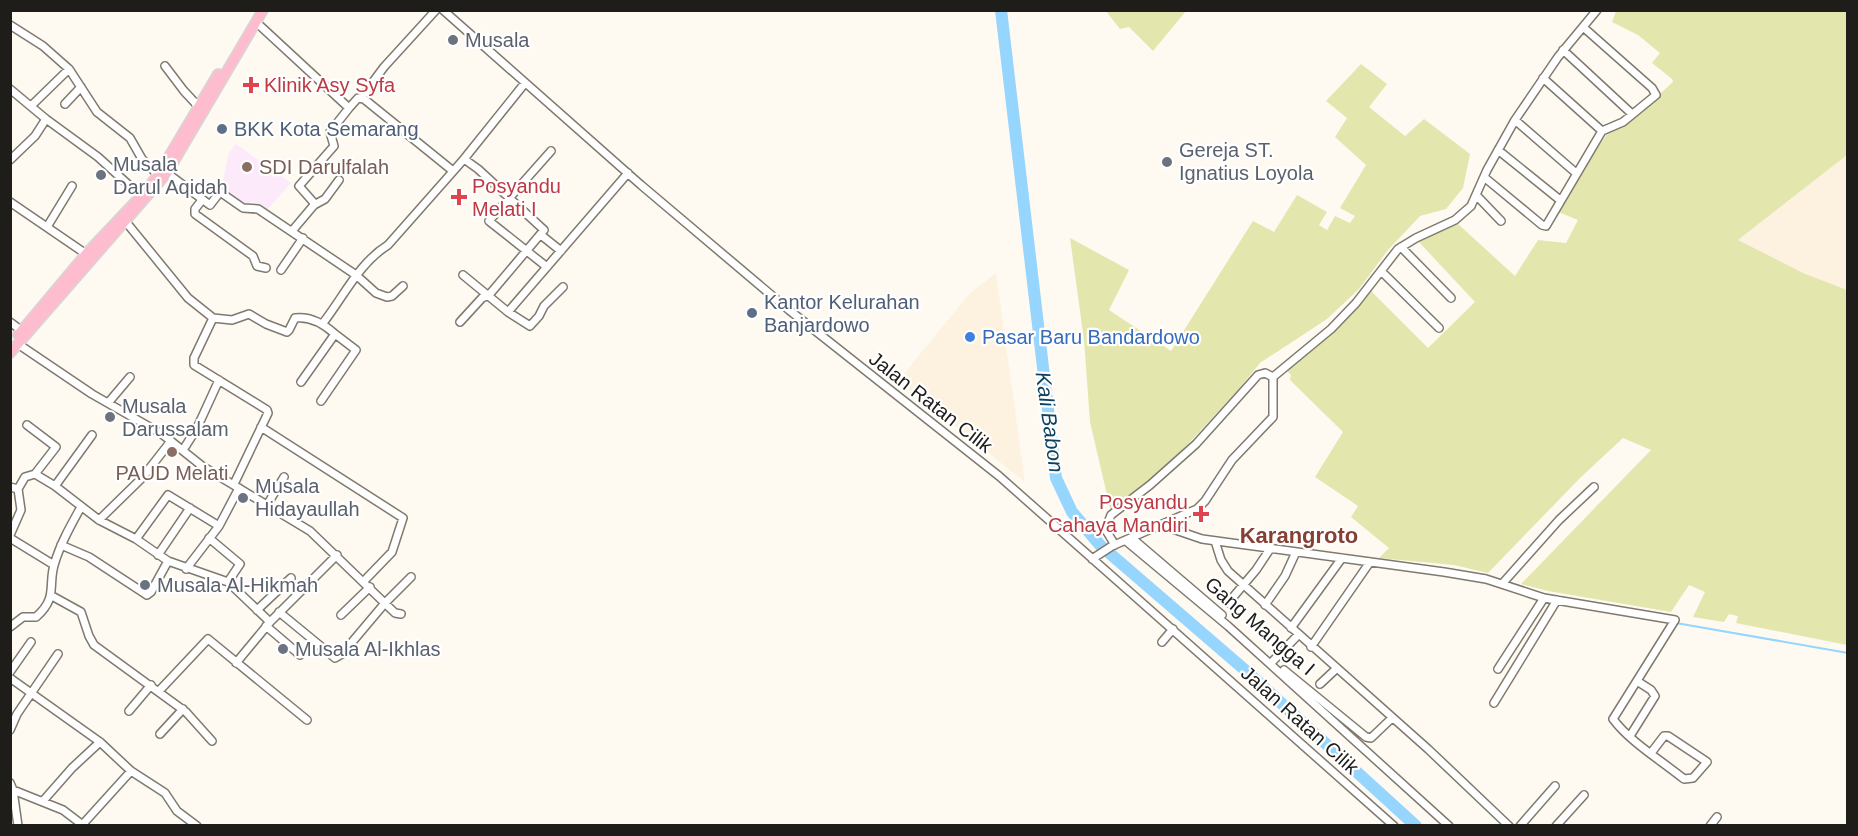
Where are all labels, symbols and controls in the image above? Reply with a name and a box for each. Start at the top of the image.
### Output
place label: Musala [465,29,530,51]
marker: Musala [446,33,460,47]
place label: Klinik Asy Syfa [264,74,396,96]
marker: Klinik Asy Syfa [242,76,260,94]
place label: BKK Kota Semarang [234,118,419,140]
marker: BKK Kota Semarang [215,122,229,136]
place label: Gereja ST. Ignatius Loyola [1179,139,1314,184]
place label: Musala Darul Aqidah [113,153,228,198]
marker: Gereja ST. Ignatius Loyola [1160,155,1174,169]
place label: SDI Darulfalah [259,156,389,178]
marker: SDI Darulfalah [240,160,254,174]
marker: Musala Darul Aqidah [94,168,108,182]
place label: Posyandu Melati I [472,175,561,220]
marker: Posyandu Melati I [450,188,468,206]
place label: Kantor Kelurahan Banjardowo [764,291,920,336]
marker: Kantor Kelurahan Banjardowo [745,306,759,320]
place label: Pasar Baru Bandardowo [982,326,1200,348]
marker: Pasar Baru Bandardowo [963,330,977,344]
street label: Jalan Ratan Cilik [865,347,998,457]
water label: Kali Babon [1032,370,1068,474]
place label: Musala Darussalam [122,395,229,440]
marker: Musala Darussalam [103,410,117,424]
marker: PAUD Melati [165,445,179,459]
place label: PAUD Melati [116,462,229,484]
place label: Musala Hidayaullah [255,475,360,520]
marker: Musala Hidayaullah [236,491,250,505]
place label: Posyandu Cahaya Mandiri [1048,491,1188,536]
marker: Posyandu Cahaya Mandiri [1192,505,1210,523]
district label: Karangroto [1240,523,1358,548]
street label: Gang Mangga I [1201,572,1319,680]
place label: Musala Al-Hikmah [157,574,318,596]
marker: Musala Al-Hikmah [138,578,152,592]
place label: Musala Al-Ikhlas [295,638,441,660]
marker: Musala Al-Ikhlas [276,642,290,656]
street label: Jalan Ratan Cilik [1237,662,1364,779]

